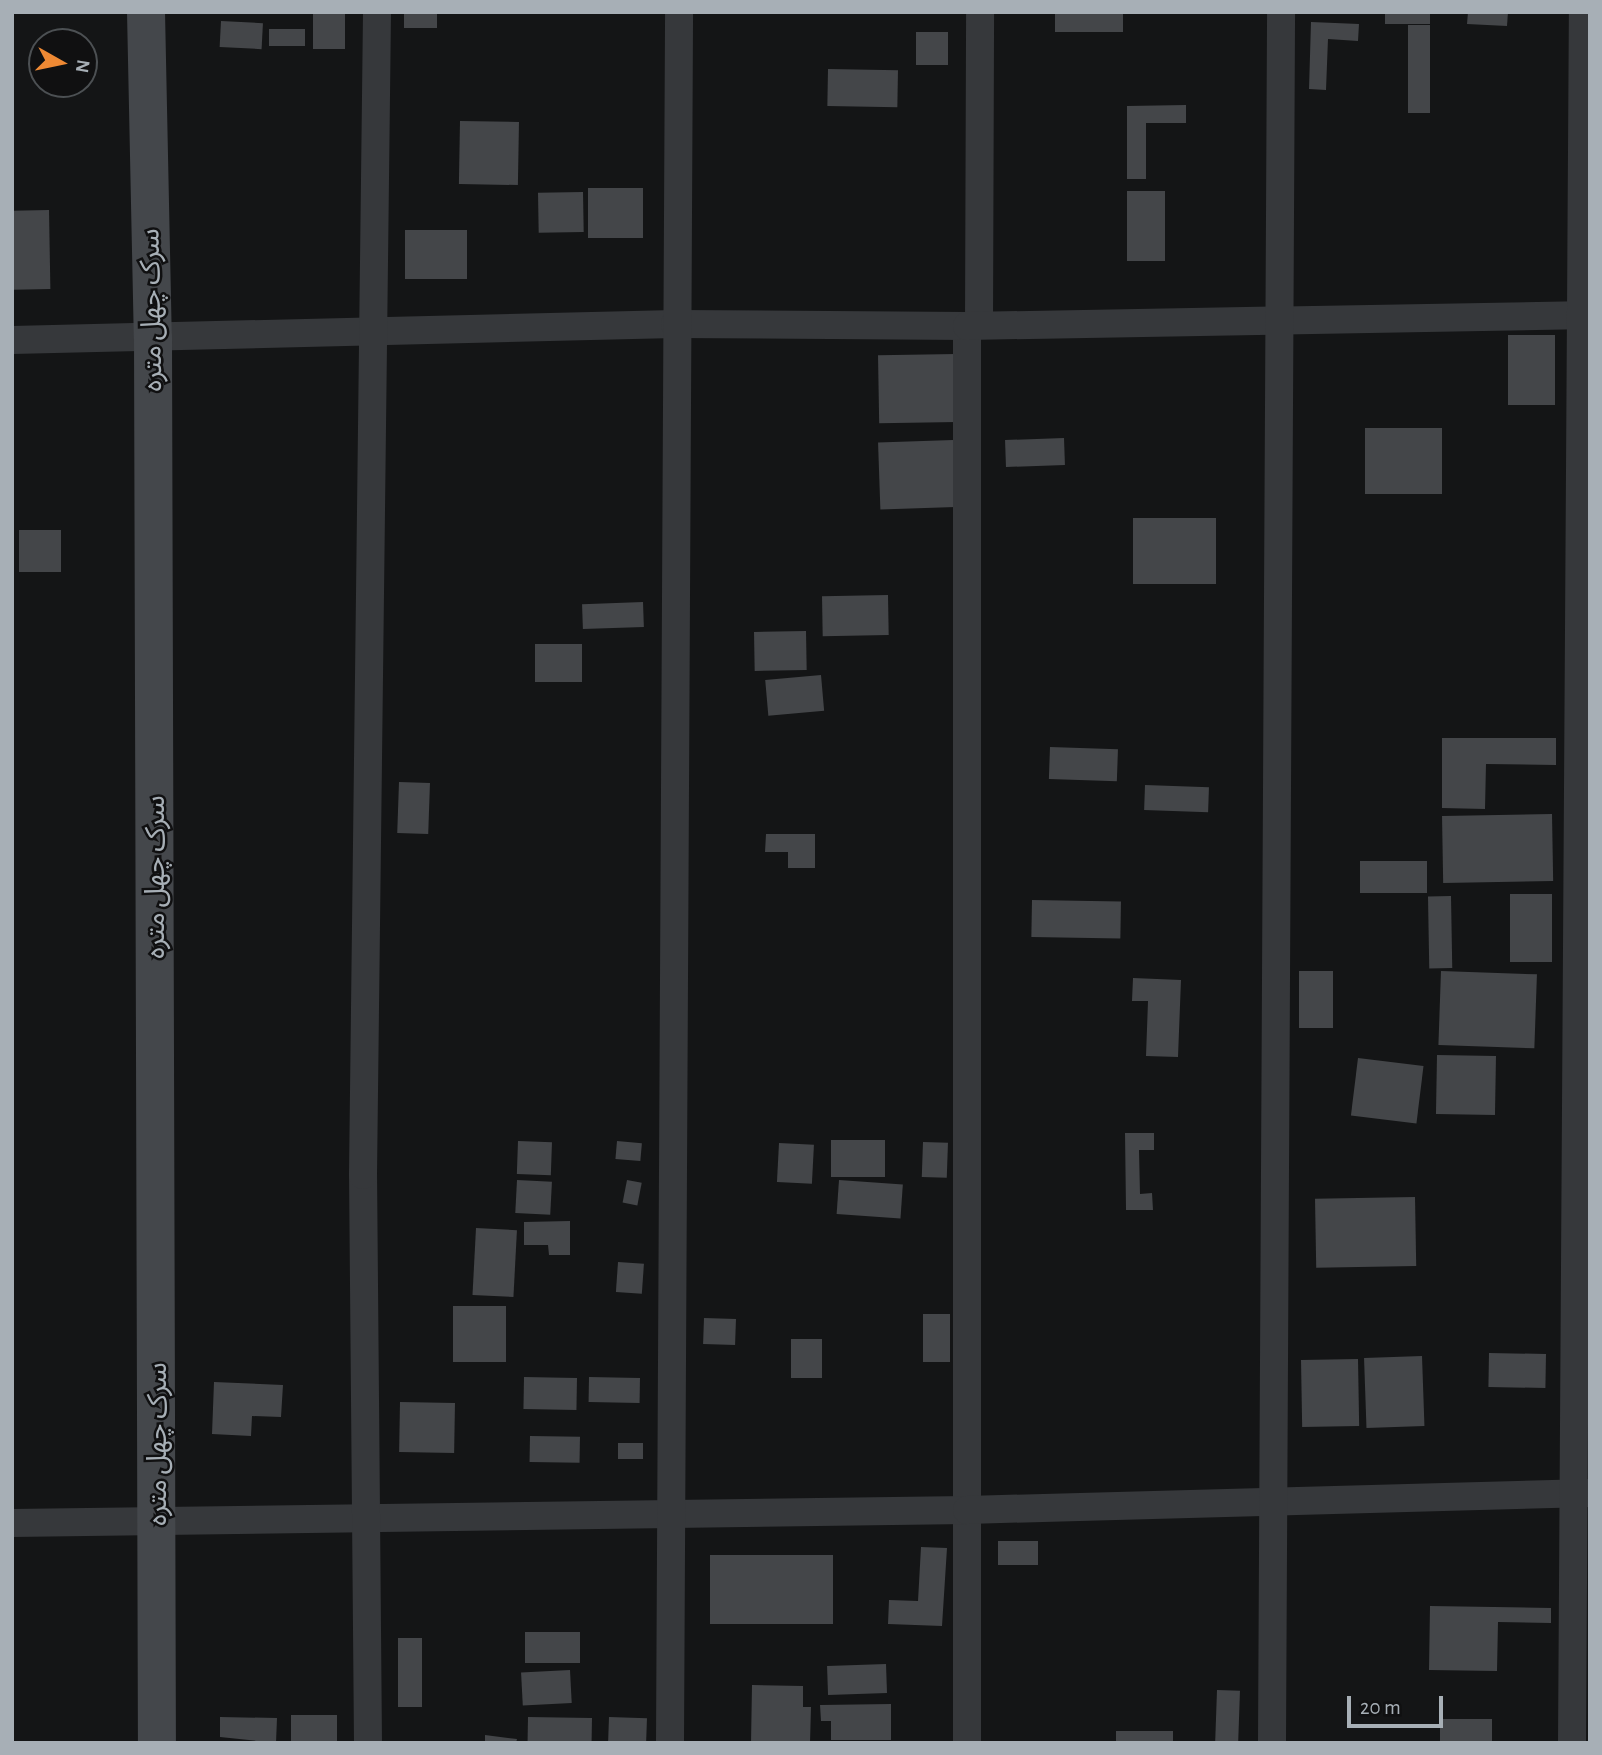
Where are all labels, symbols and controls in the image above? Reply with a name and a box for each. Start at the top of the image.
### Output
north arrow [28,28,98,98]
text: N [72,58,93,74]
street label: سرک چهل متره [134,228,170,392]
street label: سرک چهل متره [139,795,173,959]
street label: سرک چهل متره [141,1362,175,1526]
scale bar [1350,1682,1446,1726]
text: 20 m [1360,1697,1401,1718]

